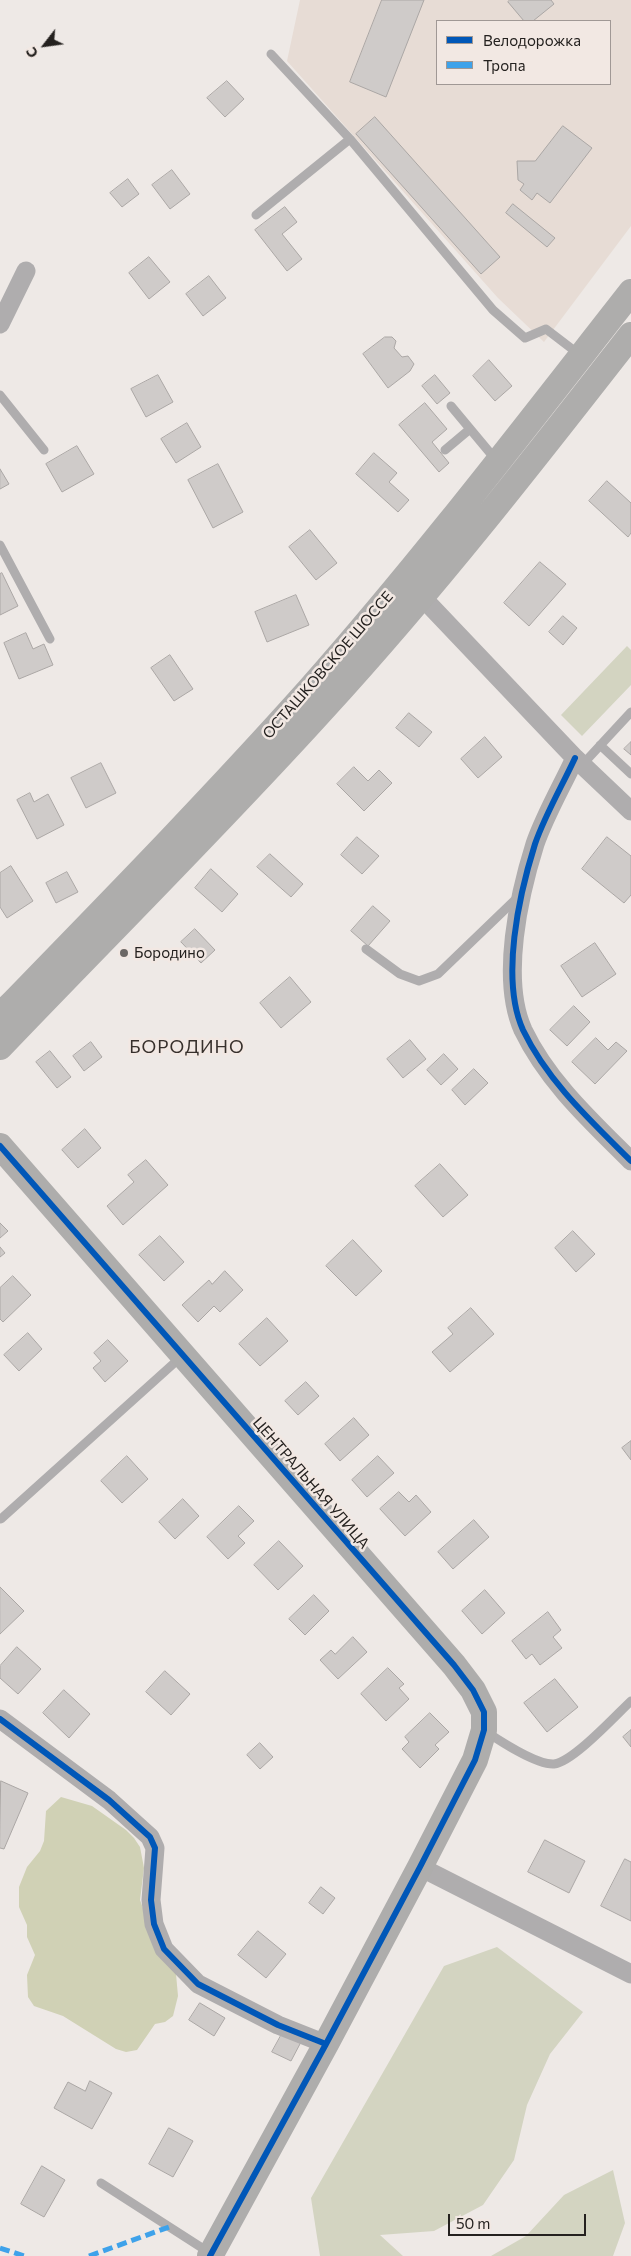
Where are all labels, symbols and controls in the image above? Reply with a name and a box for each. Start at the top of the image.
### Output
north arrow [20,20,70,70]
legend [436,20,611,85]
text: Велодорожка [483,31,581,49]
text: С [22,44,41,61]
text: Тропа [483,56,525,74]
street label: ОСТАШКОВСКОЕ ШОССЕ [259,588,397,742]
place label: Бородино [134,944,205,962]
marker: Бородино [118,947,130,959]
district label: БОРОДИНО [128,1036,246,1058]
street label: ЦЕНТРАЛЬНАЯ УЛИЦА [249,1414,373,1552]
scale bar [451,2204,588,2236]
text: 50 m [456,2214,490,2232]

